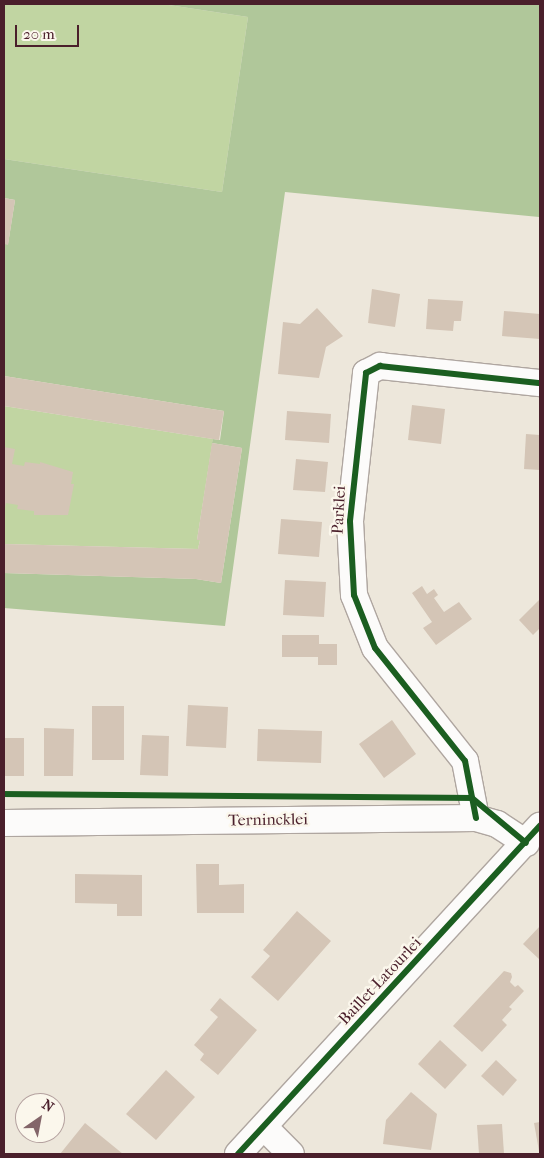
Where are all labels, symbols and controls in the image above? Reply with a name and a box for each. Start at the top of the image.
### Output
scale bar [18,15,81,47]
text: 20 m [23,25,55,43]
street label: Parklei [328,485,350,535]
street label: Ternincklei [228,810,308,830]
street label: Baillet-Latourlei [335,933,425,1029]
north arrow [15,1093,65,1143]
text: N [39,1096,57,1116]

